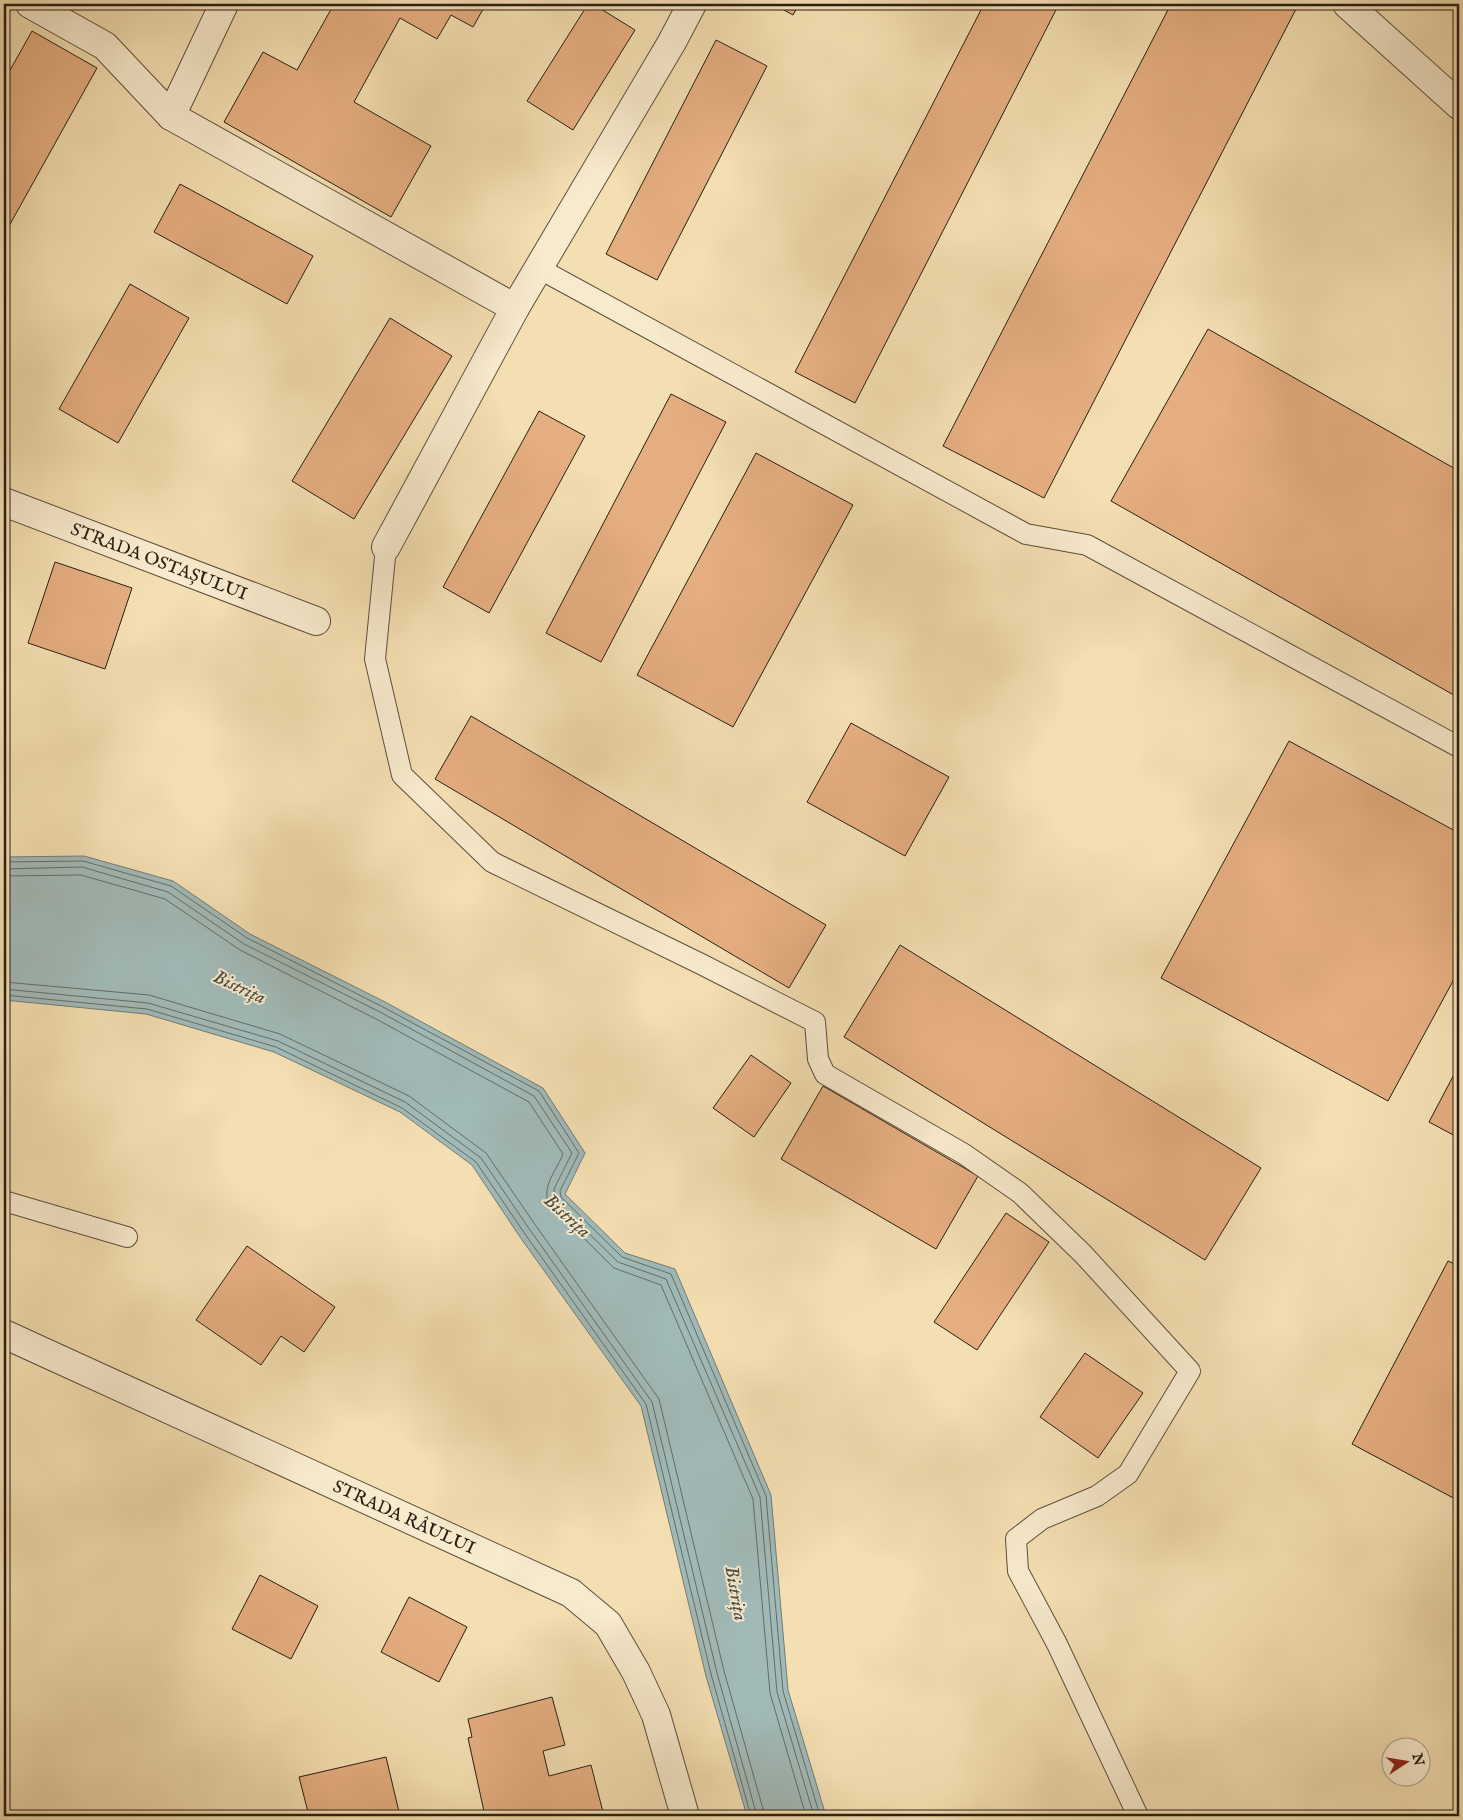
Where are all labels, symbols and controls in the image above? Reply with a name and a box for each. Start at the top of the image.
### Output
street label: STRADA OSTAȘULUI [67,518,250,607]
water label: Bistrița [209,965,269,1010]
water label: Bistrița [538,1189,595,1244]
street label: STRADA RÂULUI [329,1476,479,1561]
water label: Bistrița [718,1564,752,1623]
north arrow [1380,1738,1430,1788]
text: N [1407,1751,1428,1767]

